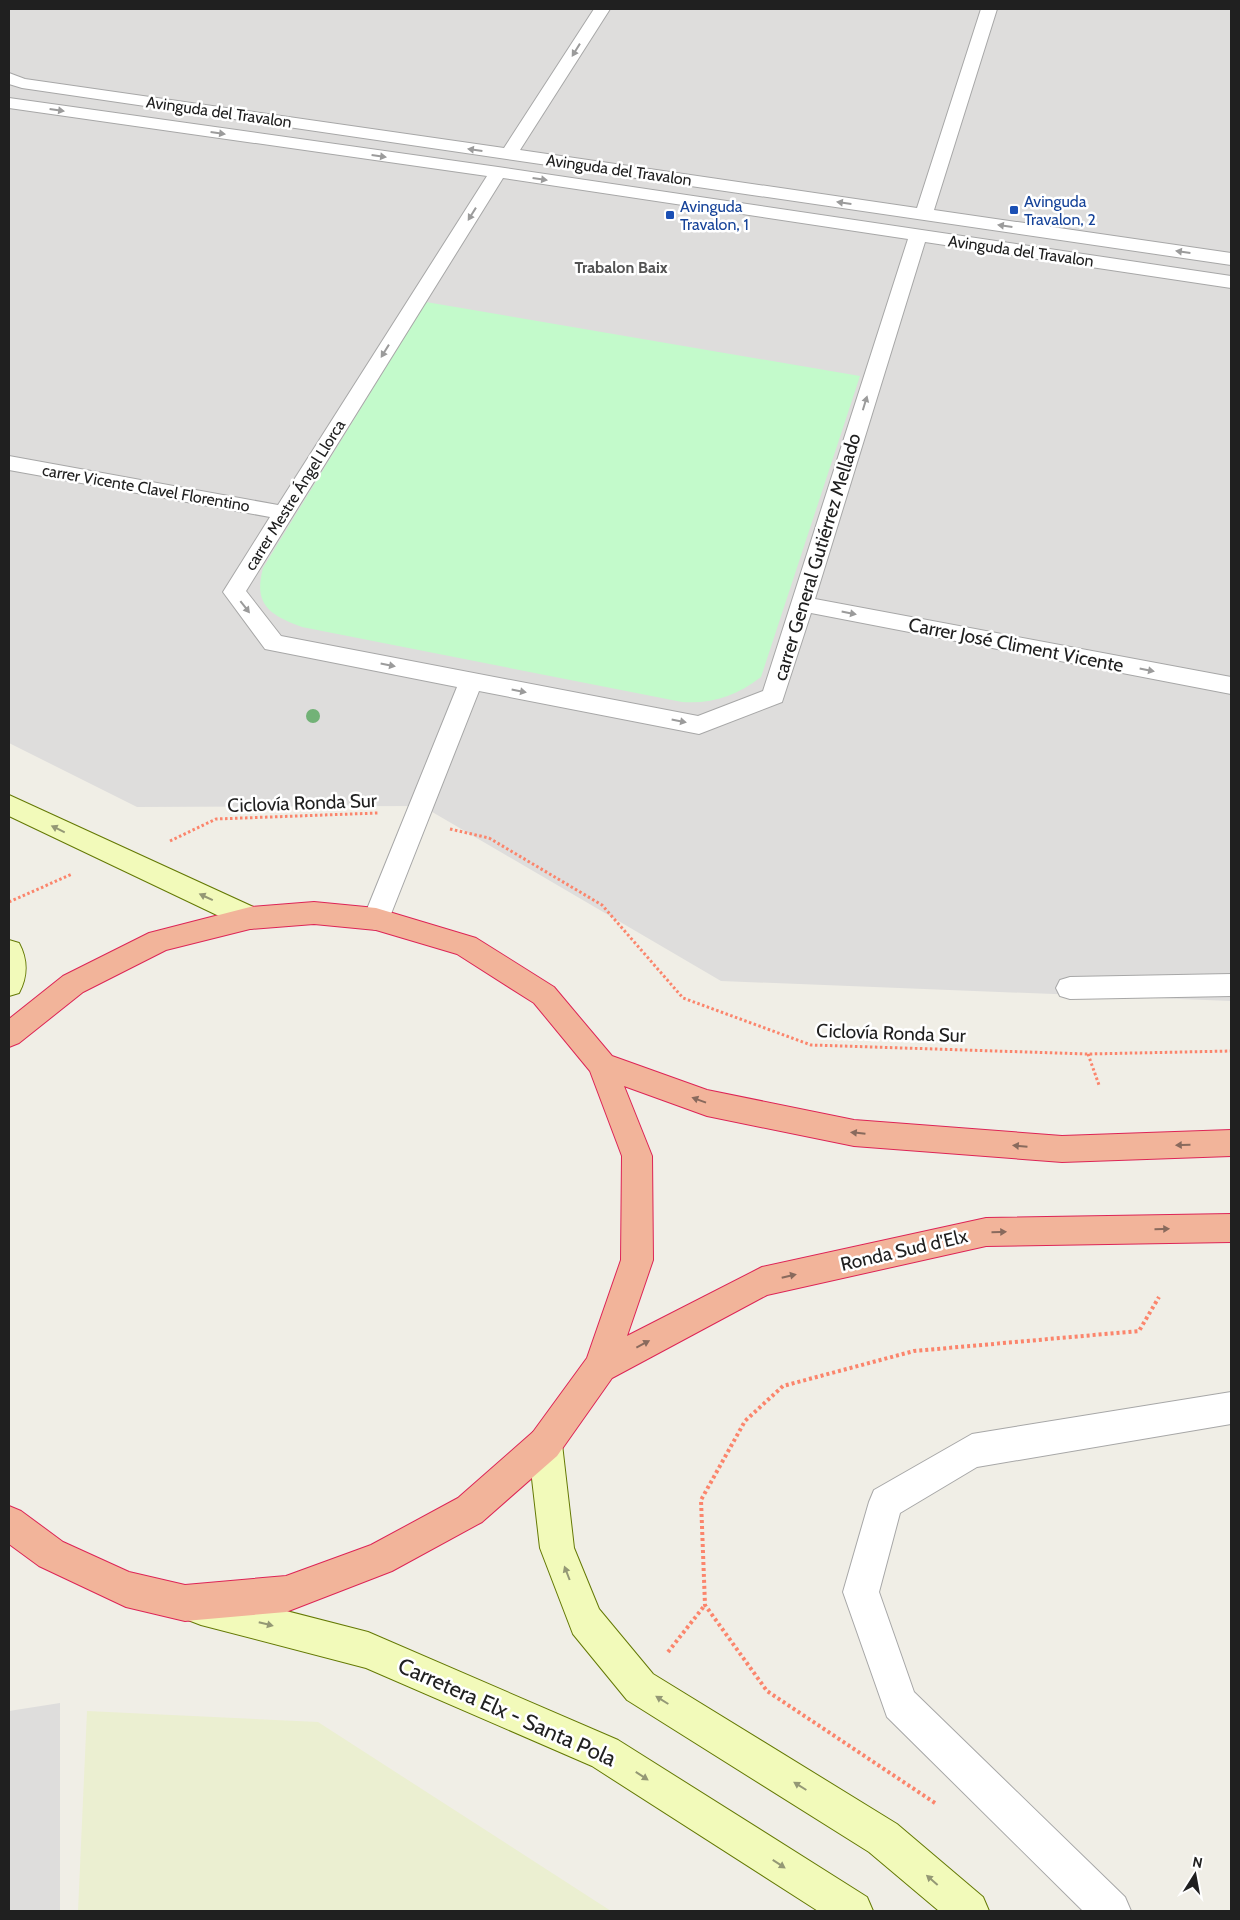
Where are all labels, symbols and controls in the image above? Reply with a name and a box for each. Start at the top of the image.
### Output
one-way arrow [571,43,581,56]
street label: Avinguda del Travalon [145,92,293,132]
one-way arrow [49,106,65,114]
one-way arrow [210,129,226,137]
one-way arrow [467,145,483,153]
street label: Avinguda del Travalon [545,150,693,190]
one-way arrow [371,152,387,160]
one-way arrow [532,175,548,183]
place label: Avinguda Travalon, 2 [1024,192,1096,229]
place label: Avinguda Travalon, 1 [680,197,749,234]
one-way arrow [836,199,852,207]
marker: Avinguda Travalon, 2 [1008,204,1020,216]
one-way arrow [467,207,476,220]
marker: Avinguda Travalon, 1 [664,209,676,221]
one-way arrow [997,222,1013,230]
street label: Avinguda del Travalon [947,231,1095,271]
one-way arrow [1175,248,1191,256]
district label: Trabalon Baix [574,258,668,277]
one-way arrow [381,345,390,358]
one-way arrow [861,395,869,410]
street label: carrer Mestre Ángel Llorca [241,416,349,574]
street label: carrer General Gutiérrez Mellado [768,431,866,683]
street label: carrer Vicente Clavel Florentino [41,460,251,516]
one-way arrow [240,600,251,613]
one-way arrow [842,610,858,618]
street label: Carrer José Climent Vicente [907,613,1126,677]
one-way arrow [380,662,396,670]
one-way arrow [1139,666,1155,674]
one-way arrow [511,687,527,695]
one-way arrow [671,718,687,726]
street label: Ciclovía Ronda Sur [227,789,377,817]
one-way arrow [51,825,66,833]
one-way arrow [199,893,213,901]
street label: Ciclovía Ronda Sur [816,1019,966,1047]
one-way arrow [691,1096,706,1104]
one-way arrow [850,1129,866,1137]
one-way arrow [1012,1141,1028,1149]
one-way arrow [1174,1141,1190,1149]
street label: Ronda Sud d'Elx [838,1224,970,1276]
one-way arrow [1154,1225,1170,1233]
one-way arrow [991,1227,1007,1235]
one-way arrow [781,1272,797,1280]
one-way arrow [635,1340,650,1348]
one-way arrow [563,1565,570,1580]
one-way arrow [259,1620,274,1628]
street label: Carretera Elx - Santa Pola [394,1652,620,1772]
one-way arrow [655,1695,668,1705]
one-way arrow [636,1772,649,1781]
one-way arrow [793,1781,806,1790]
north arrow [1170,1850,1220,1900]
text: N [1191,1852,1204,1872]
one-way arrow [772,1859,786,1869]
one-way arrow [925,1874,938,1885]

